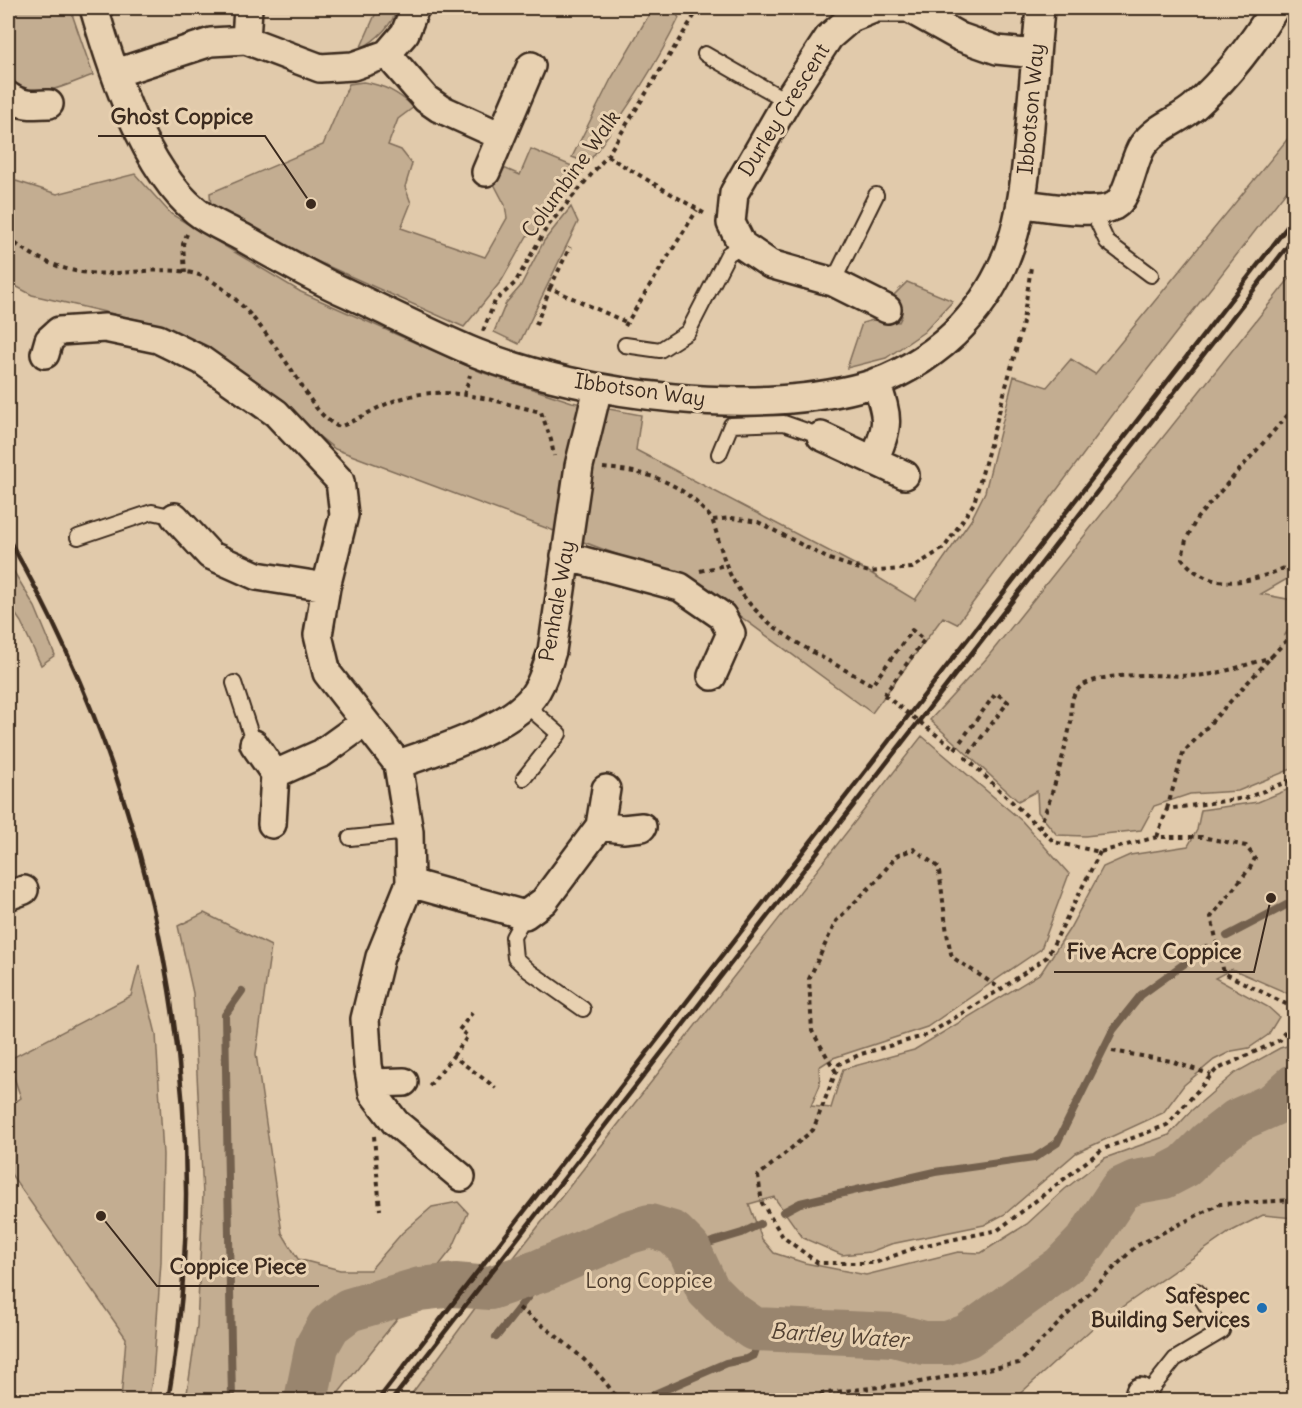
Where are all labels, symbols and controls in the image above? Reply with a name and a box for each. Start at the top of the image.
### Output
street label: Durley Crescent [732,38,835,181]
street label: Ibbotson Way [1011,42,1050,176]
callout: Ghost Coppice [98,96,265,136]
text: Ghost Coppice [111,102,254,130]
street label: Columbine Walk [515,105,626,243]
street label: Ibbotson Way [573,367,707,412]
street label: Penhale Way [533,538,580,664]
callout: Five Acre Coppice [1054,932,1254,972]
text: Five Acre Coppice [1066,937,1242,965]
callout: Coppice Piece [157,1246,319,1286]
text: Coppice Piece [169,1252,307,1280]
park label: Long Coppice [585,1267,713,1294]
place label: Safespec Building Services [1091,1282,1250,1333]
marker: Safespec Building Services [1255,1301,1269,1315]
water label: Bartley Water [769,1316,912,1354]

